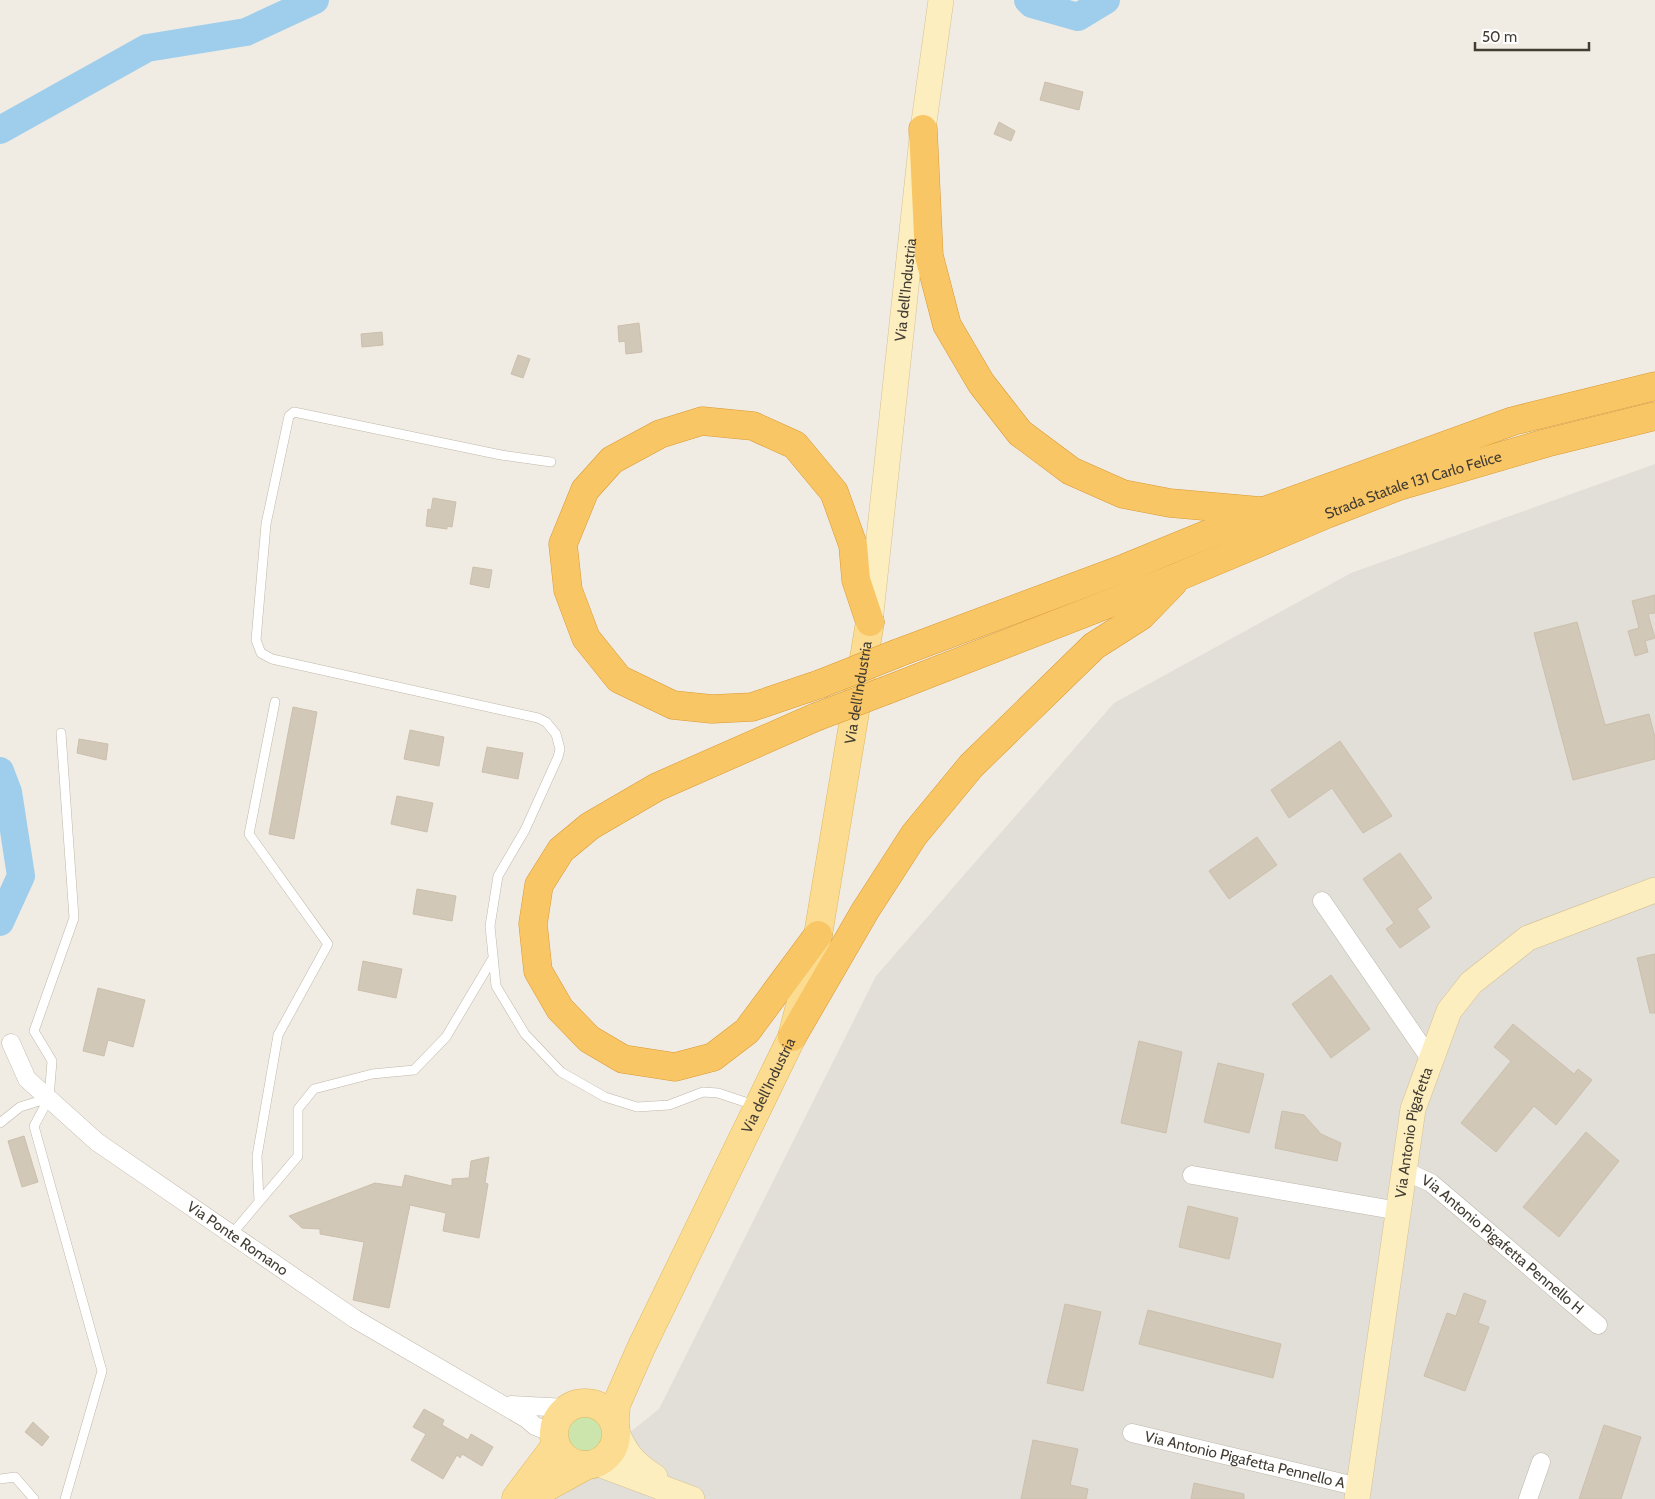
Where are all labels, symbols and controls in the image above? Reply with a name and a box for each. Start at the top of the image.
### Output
scale bar [1475,20,1589,52]
text: 50 m [1482,28,1517,46]
street label: Via dell'Industria [891,237,920,343]
street label: Strada Statale 131 Carlo Felice [1322,447,1504,523]
street label: Via dell'Industria [841,639,876,745]
street label: Via dell'Industria [738,1034,800,1136]
street label: Via Antonio Pigafetta [1391,1064,1437,1199]
street label: Via Antonio Pigafetta Pennello H [1419,1171,1587,1318]
street label: Via Ponte Romano [184,1197,292,1279]
street label: Via Antonio Pigafetta Pennello A [1143,1427,1348,1493]

